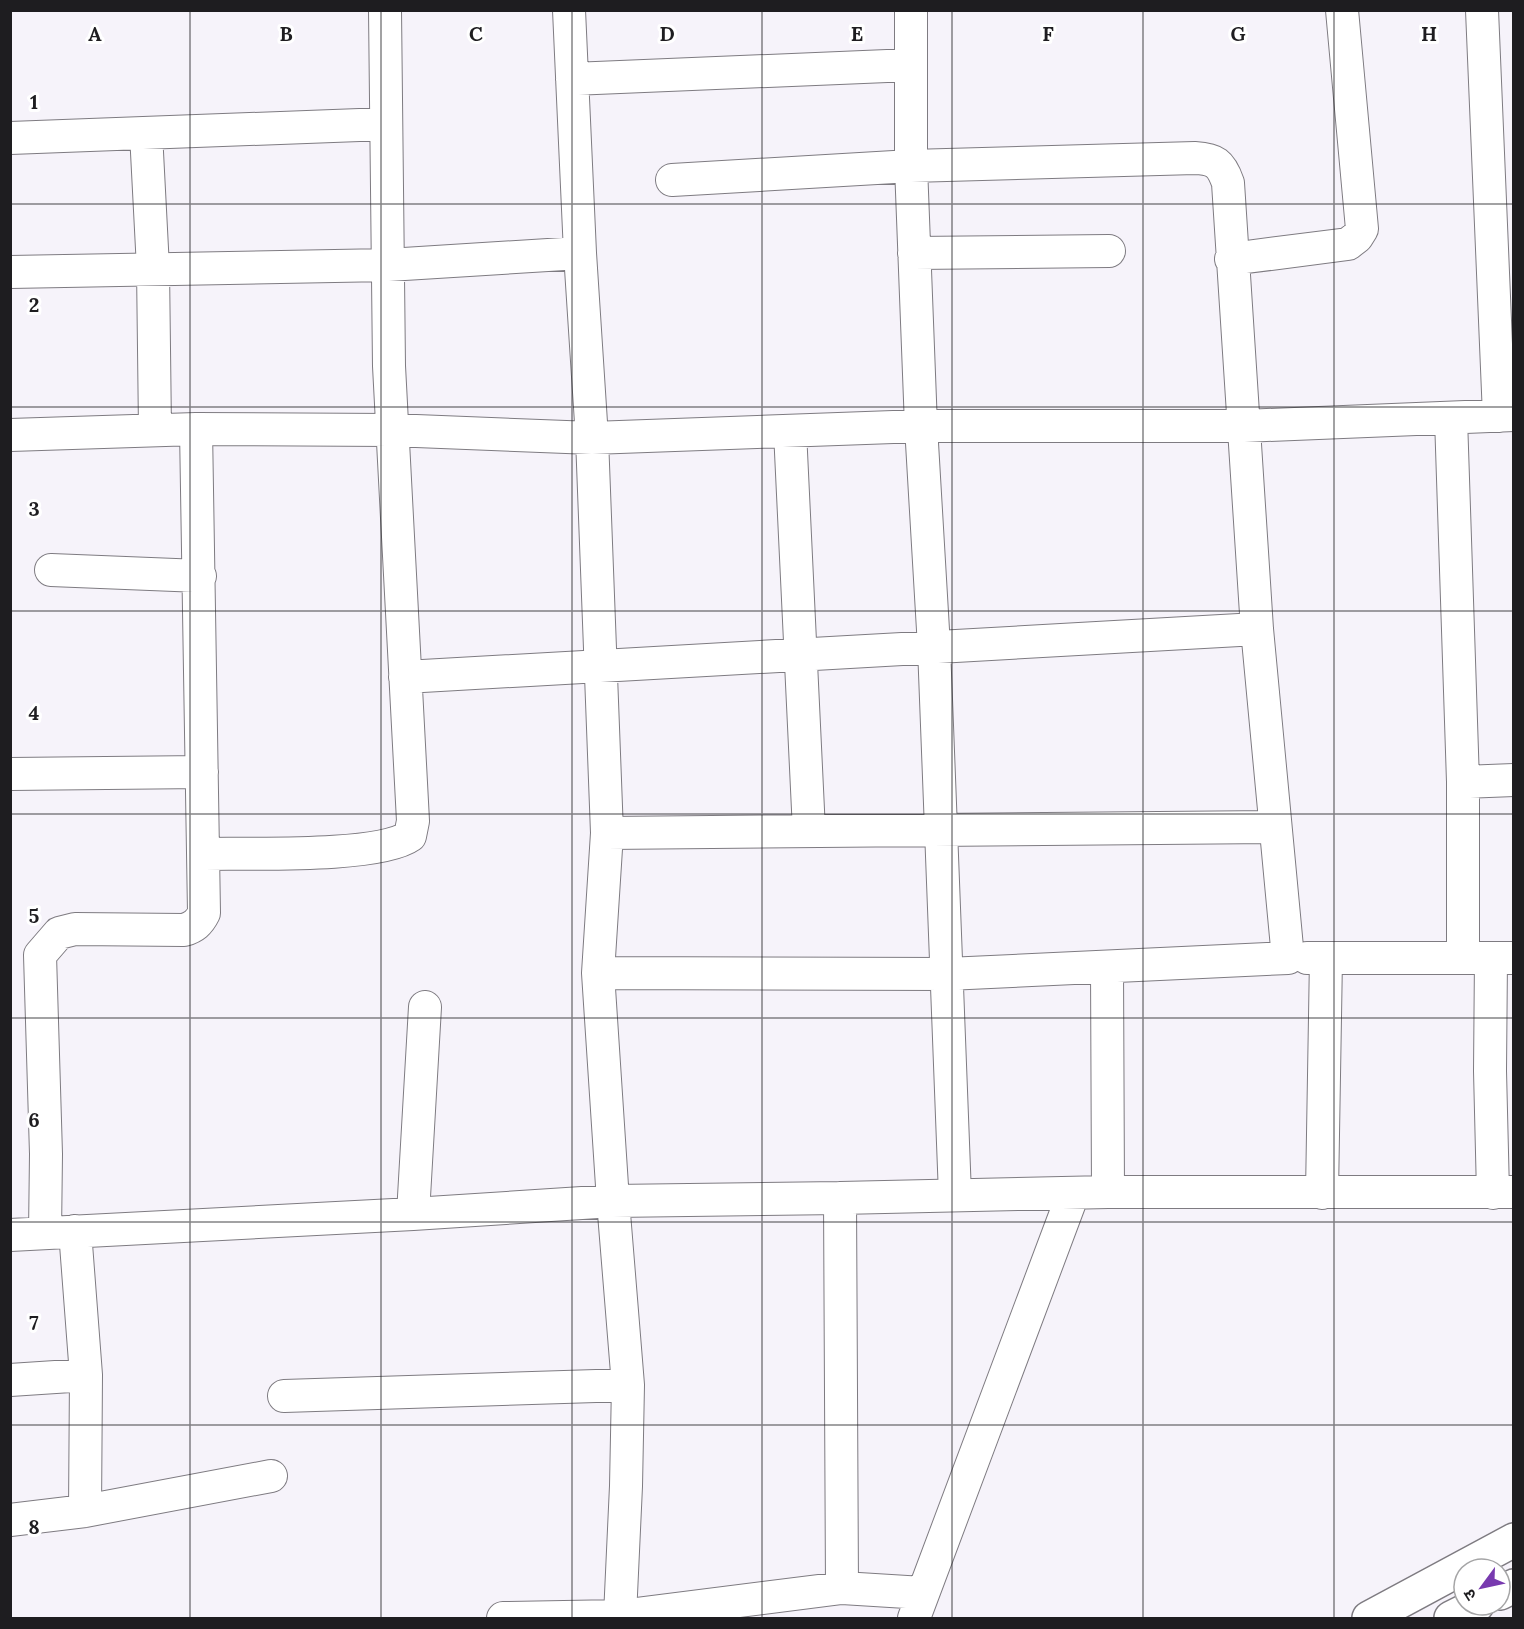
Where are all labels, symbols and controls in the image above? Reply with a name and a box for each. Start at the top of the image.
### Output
text: A [88,21,102,46]
text: B [279,21,293,46]
text: C [469,21,483,46]
text: D [659,21,675,46]
text: E [851,21,863,46]
text: F [1042,21,1054,46]
text: G [1230,21,1246,46]
text: H [1421,21,1437,46]
text: 1 [30,89,38,114]
text: 2 [29,292,39,317]
text: 3 [28,496,40,521]
text: 4 [29,700,40,725]
text: 5 [29,903,40,928]
text: 6 [28,1107,40,1132]
text: 7 [29,1310,39,1335]
text: 8 [28,1514,40,1539]
north arrow [1452,1557,1512,1617]
text: उ [1458,1585,1480,1605]

